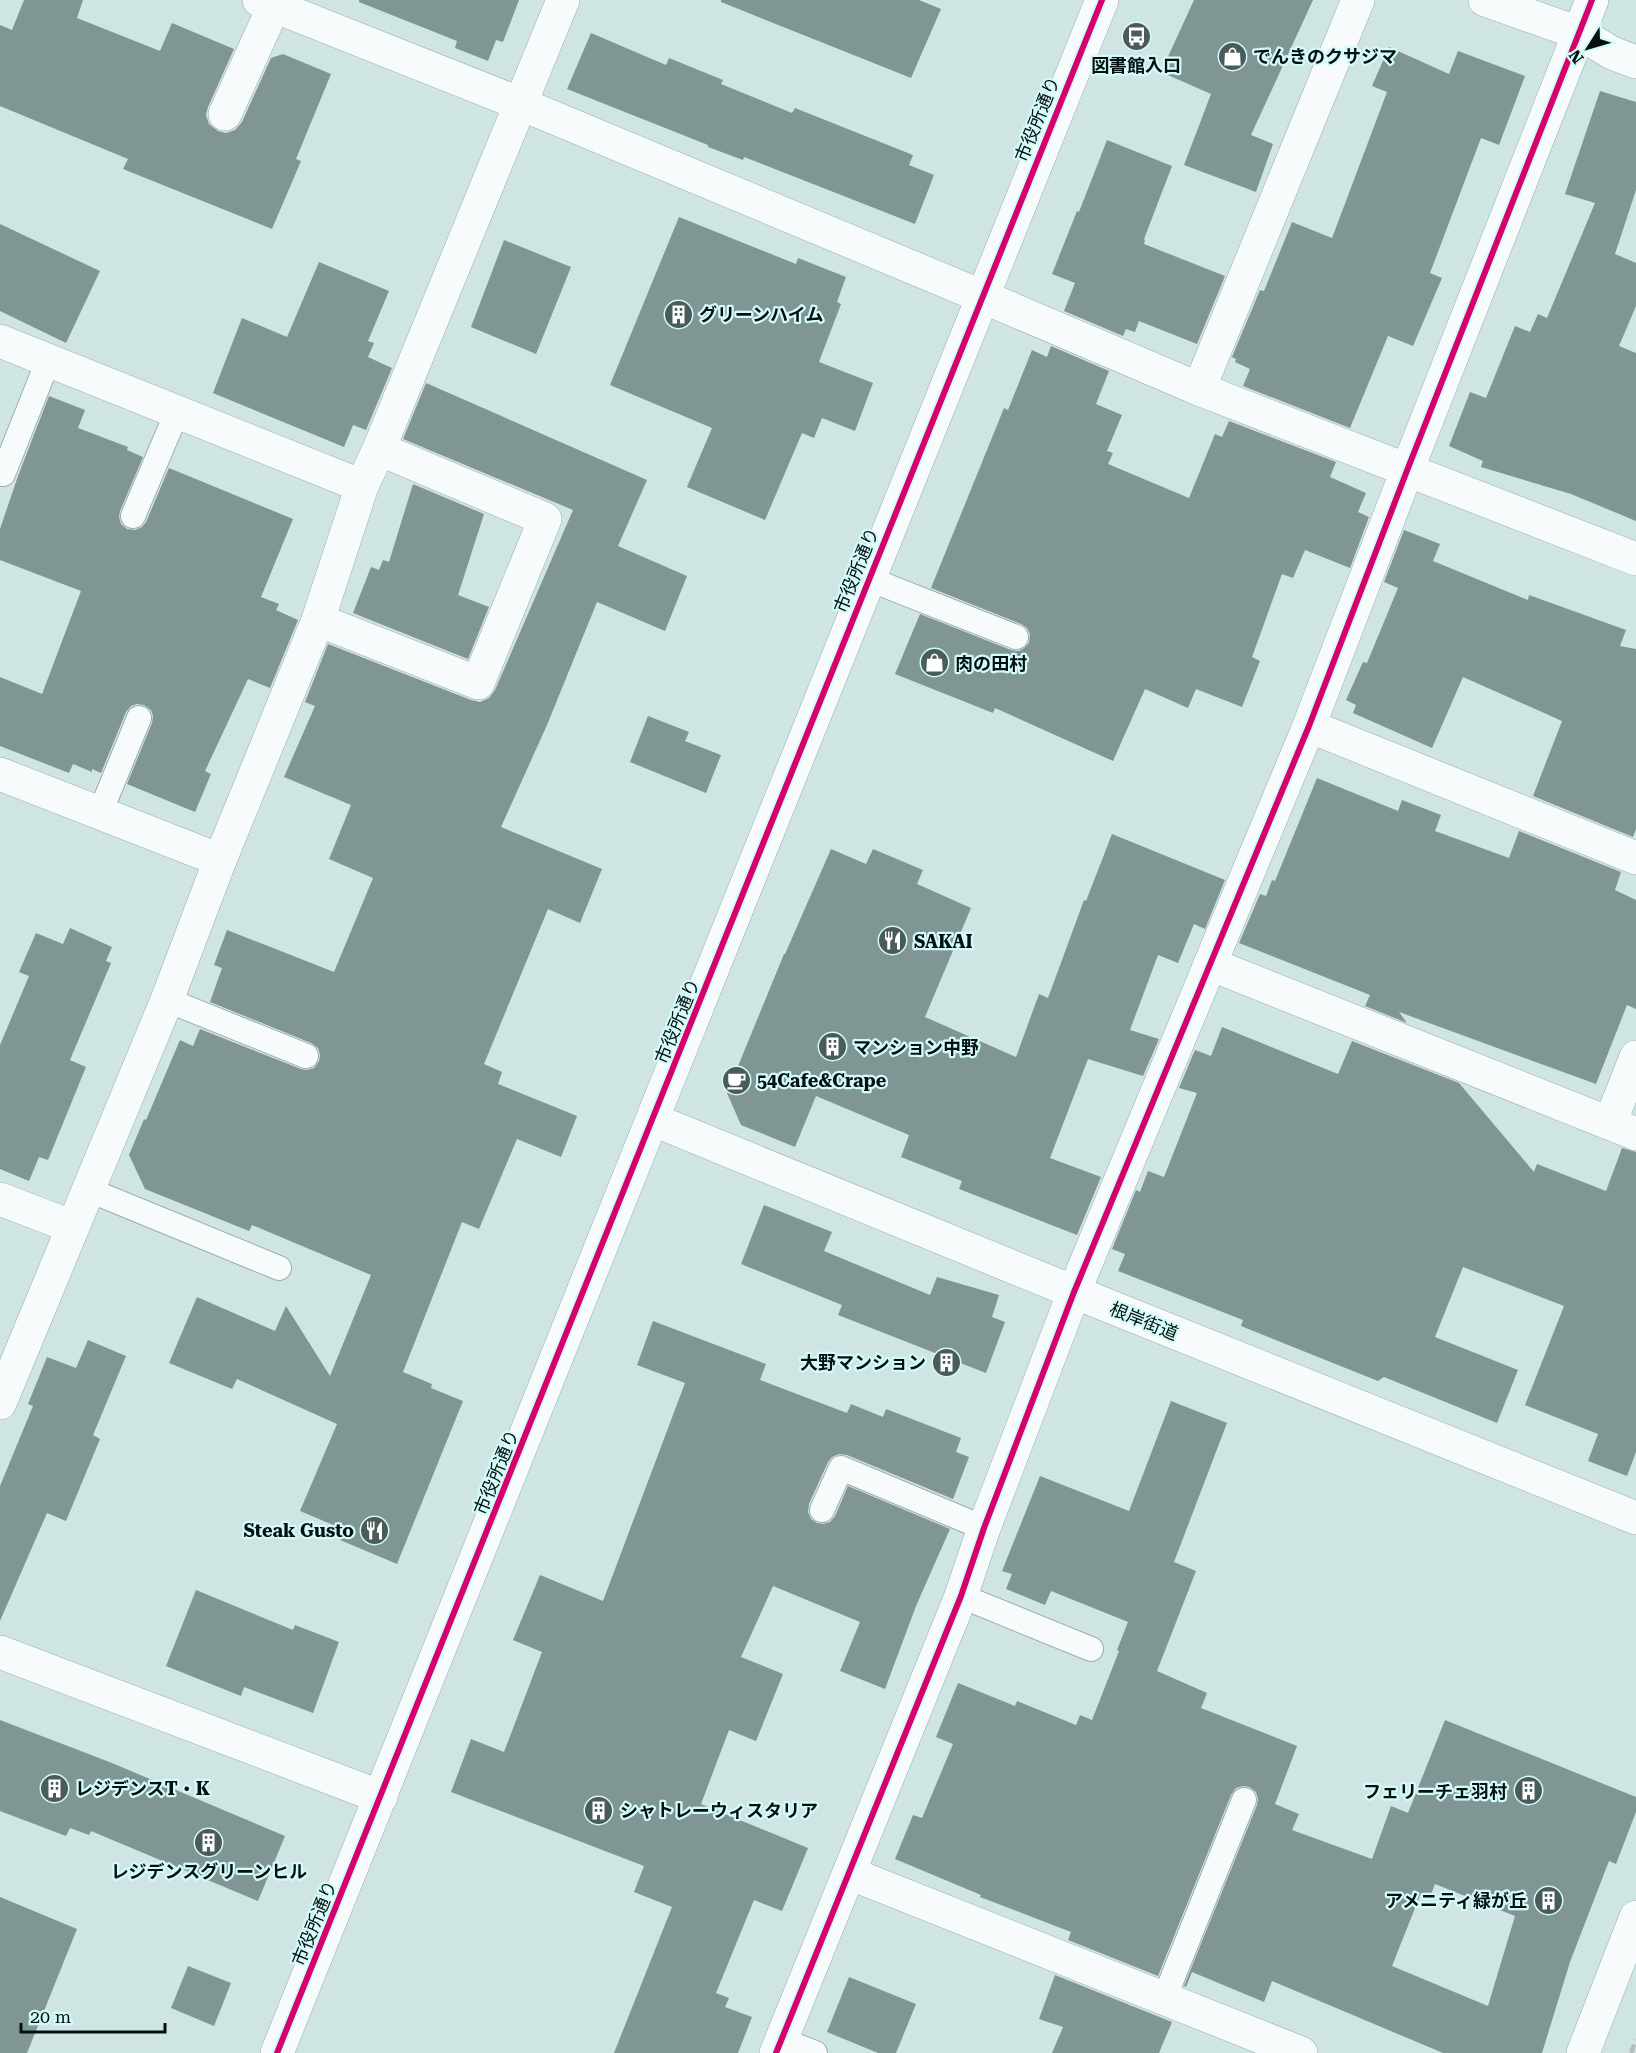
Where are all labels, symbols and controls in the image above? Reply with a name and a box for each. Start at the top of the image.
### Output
north arrow [1558,18,1618,78]
bus stop icon: 図書館入口 [1120,20,1152,52]
shop icon: でんきのクサジマ [1216,40,1248,72]
place label: でんきのクサジマ [1253,46,1397,67]
text: N [1565,46,1588,67]
place label: 図書館入口 [1091,55,1181,76]
street label: 市役所通り [1010,73,1064,165]
building icon: グリーンハイム [662,298,694,330]
place label: グリーンハイム [699,304,823,325]
street label: 市役所通り [829,524,883,616]
shop icon: 肉の田村 [918,647,950,679]
place label: 肉の田村 [955,653,1027,674]
restaurant icon: SAKAI [877,925,909,957]
place label: SAKAI [914,931,973,952]
street label: 市役所通り [650,975,704,1067]
building icon: マンション中野 [816,1031,848,1063]
place label: マンション中野 [853,1037,979,1058]
cafe icon: 54Cafe&Crape [720,1064,752,1096]
place label: 54Cafe&Crape [757,1070,887,1091]
street label: 根岸街道 [1107,1298,1181,1344]
building icon: 大野マンション [931,1346,963,1378]
place label: 大野マンション [800,1352,926,1373]
street label: 市役所通り [469,1426,523,1518]
restaurant icon: Steak Gusto [359,1514,391,1546]
place label: Steak Gusto [243,1520,354,1541]
building icon: レジデンスT・K [38,1772,70,1804]
building icon: フェリーチェ羽村 [1512,1775,1544,1807]
place label: レジデンスT・K [75,1778,210,1799]
place label: フェリーチェ羽村 [1363,1781,1507,1802]
building icon: シャトレーウィスタリア [583,1794,615,1826]
place label: シャトレーウィスタリア [620,1800,818,1821]
building icon: レジデンスグリーンヒル [193,1826,225,1858]
place label: レジデンスグリーンヒル [111,1861,307,1882]
street label: 市役所通り [287,1877,341,1969]
building icon: アメニティ緑が丘 [1532,1884,1564,1916]
place label: アメニティ緑が丘 [1385,1890,1527,1911]
scale bar [21,1996,165,2034]
text: 20 m [30,2006,71,2027]

